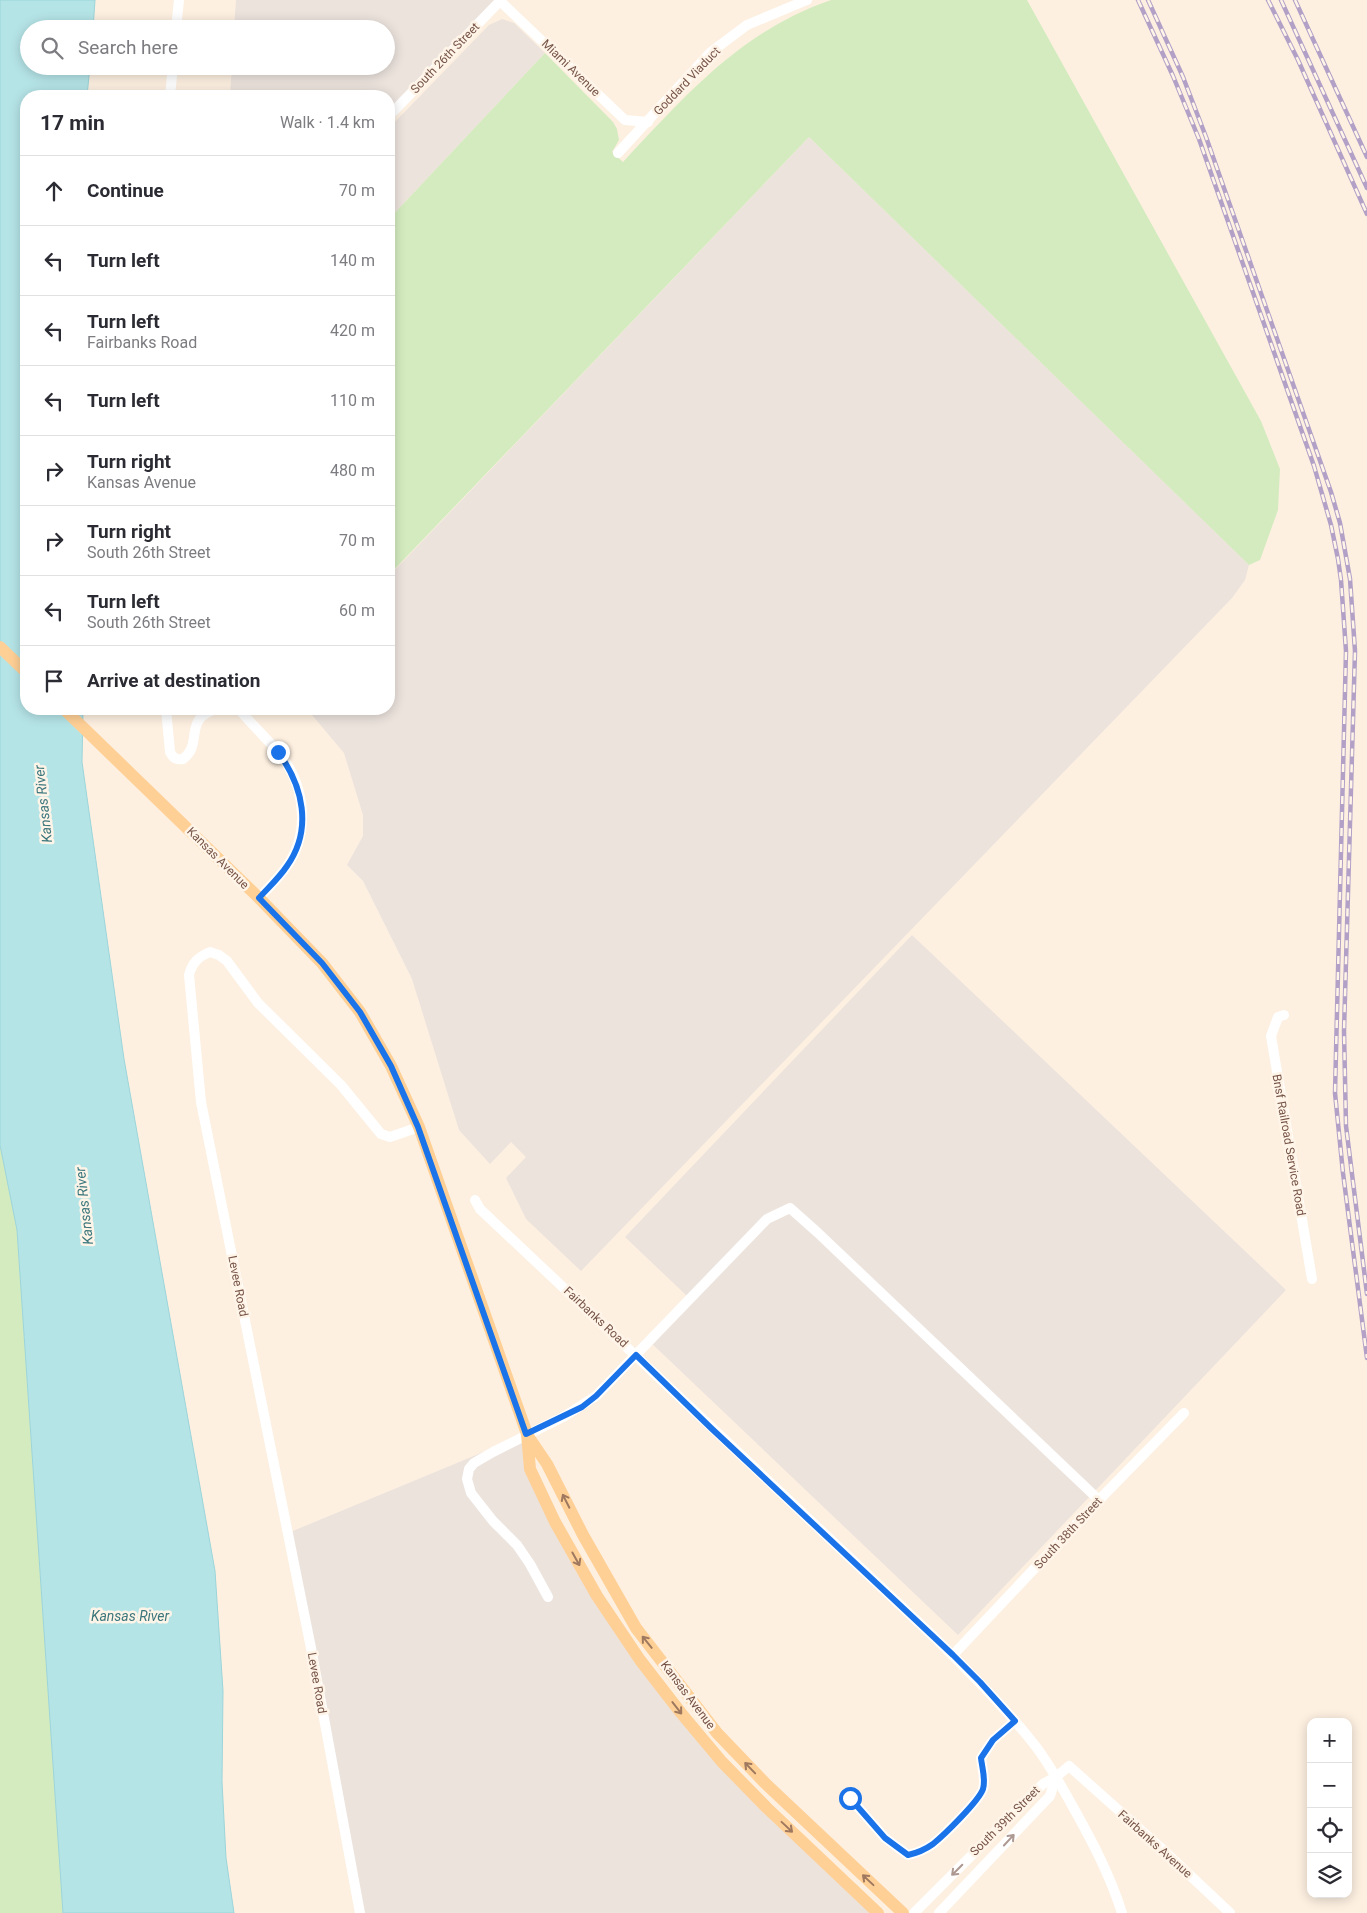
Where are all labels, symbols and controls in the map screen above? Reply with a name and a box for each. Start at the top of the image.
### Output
search box [20,20,395,75]
street label: South 26th Street [408,20,482,96]
icon: search [38,34,66,62]
text: Search here [78,36,178,59]
street label: Miami Avenue [539,37,603,99]
street label: Goddard Viaduct [651,44,723,118]
text: 17 min [40,111,105,135]
text: Walk · 1.4 km [280,113,375,132]
icon: ahead [40,177,68,205]
text: Continue [87,179,164,202]
text: 70 m [339,181,375,200]
icon: left [40,247,68,275]
text: Turn left [87,249,160,272]
text: 140 m [330,251,375,270]
text: Turn left [87,310,160,333]
icon: left [40,317,68,345]
text: 420 m [330,321,375,340]
text: Fairbanks Road [87,333,197,352]
icon: left [40,387,68,415]
text: Turn left [87,389,160,412]
text: 110 m [330,391,375,410]
text: Turn right [87,450,171,473]
icon: right [40,457,68,485]
text: 480 m [330,461,375,480]
text: Kansas Avenue [87,473,196,492]
text: Turn right [87,520,171,543]
icon: right [40,527,68,555]
text: 70 m [339,531,375,550]
text: South 26th Street [87,543,211,562]
text: Turn left [87,590,160,613]
icon: left [40,597,68,625]
text: 60 m [339,601,375,620]
text: South 26th Street [87,613,211,632]
icon: arrive [40,667,68,695]
text: Arrive at destination [87,669,260,692]
route end [267,741,290,764]
water label: Kansas River [31,764,55,844]
street label: Kansas Avenue [184,824,252,892]
street label: Bnsf Railroad Service Road [1270,1073,1308,1217]
water label: Kansas River [72,1166,96,1246]
street label: Levee Road [225,1254,251,1318]
street label: Fairbanks Road [561,1284,631,1350]
one-way arrow [561,1494,571,1509]
street label: South 38th Street [1031,1494,1105,1572]
one-way arrow [572,1551,581,1566]
water label: Kansas River [91,1608,170,1624]
one-way arrow [642,1636,653,1649]
street label: Levee Road [305,1651,329,1715]
street label: Kansas Avenue [658,1658,718,1732]
one-way arrow [672,1701,682,1715]
map controls [1307,1718,1352,1898]
button: + [1307,1718,1352,1763]
one-way arrow [744,1761,756,1774]
button: − [1307,1763,1352,1808]
street label: South 39th Street [967,1783,1043,1859]
route start [839,1787,862,1810]
street label: Fairbanks Avenue [1115,1807,1195,1881]
button: locate [1307,1808,1352,1853]
one-way arrow [780,1821,793,1833]
one-way arrow [1003,1833,1015,1846]
button: layers [1307,1853,1352,1898]
one-way arrow [951,1863,963,1876]
one-way arrow [861,1874,874,1886]

